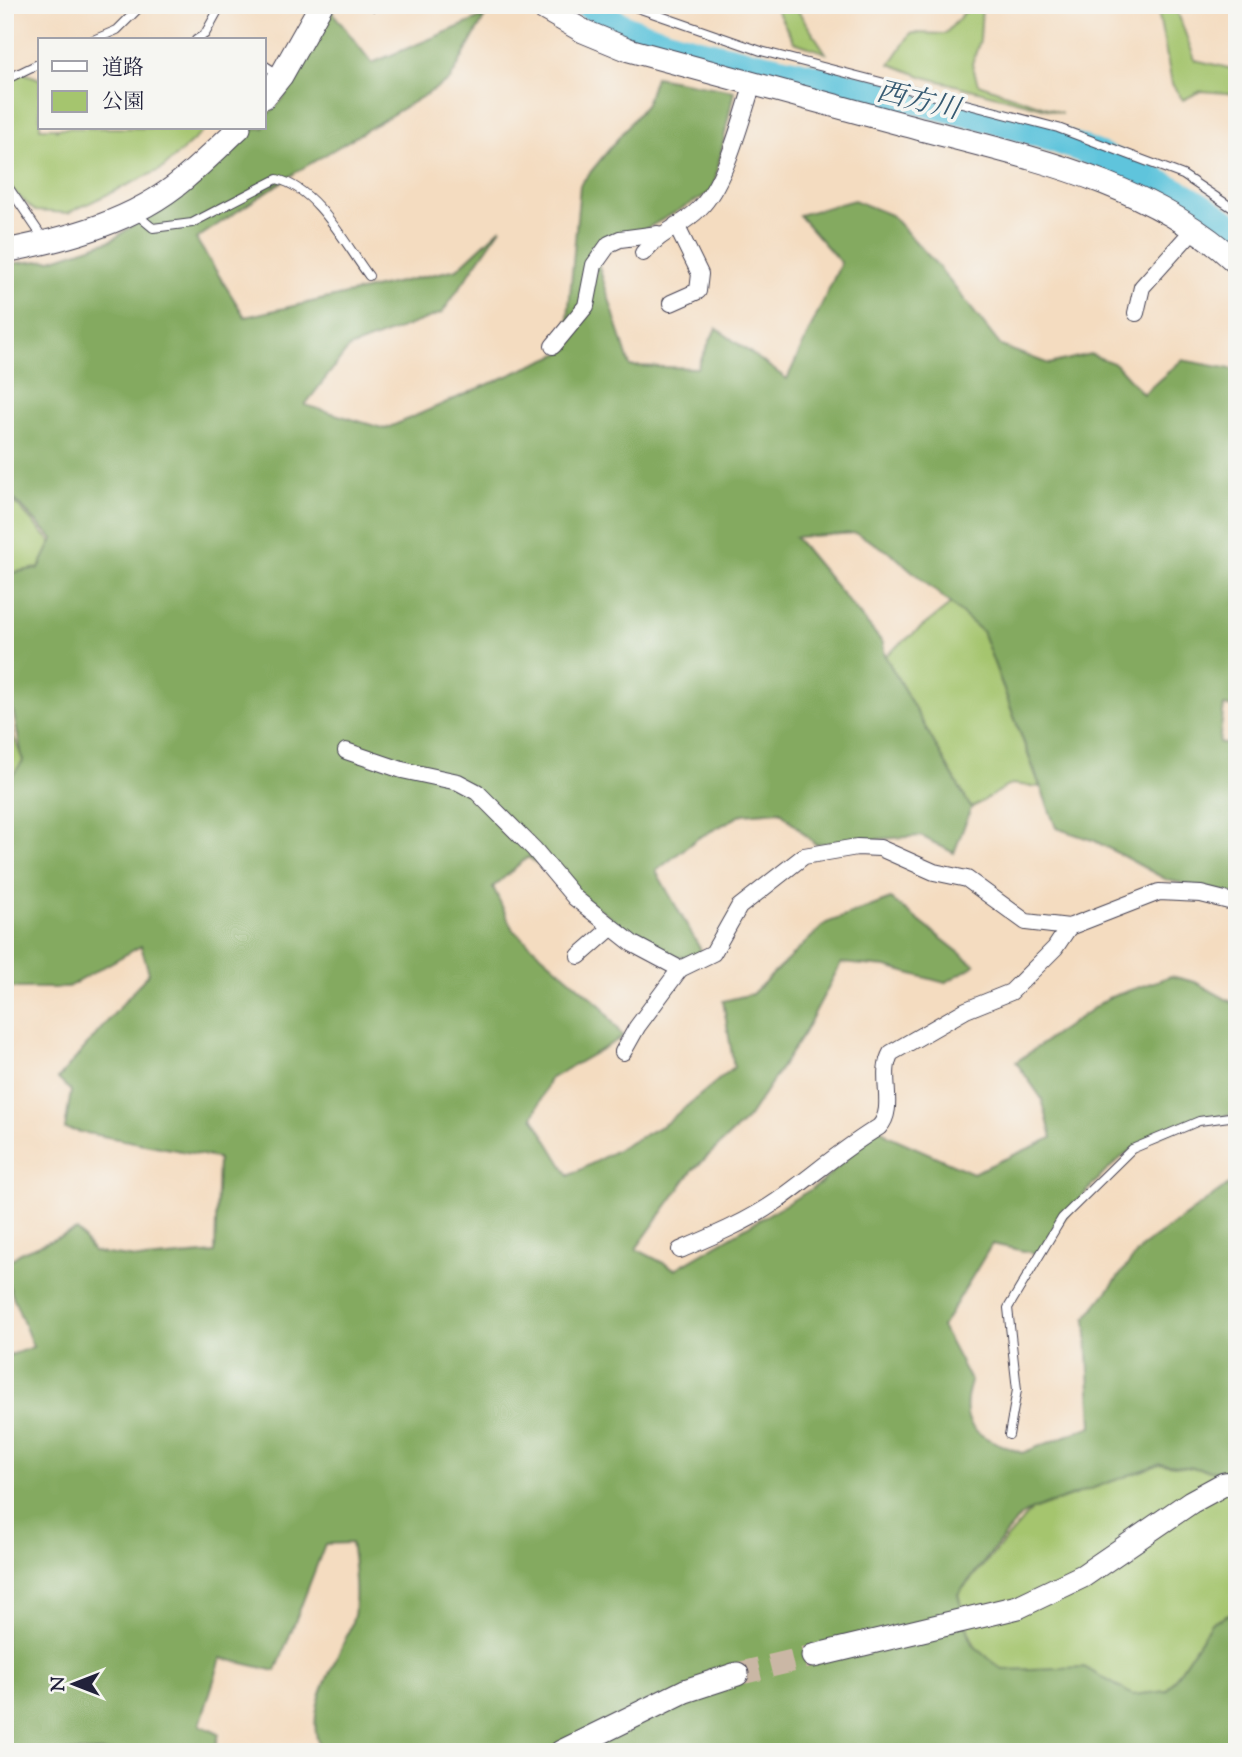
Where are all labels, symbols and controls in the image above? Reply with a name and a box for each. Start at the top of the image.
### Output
legend [38,38,266,130]
text: 道路 [102,54,144,84]
water label: 西方川 [873,73,966,132]
text: 公園 [102,88,144,118]
north arrow [38,1648,108,1718]
text: N [46,1676,73,1692]

